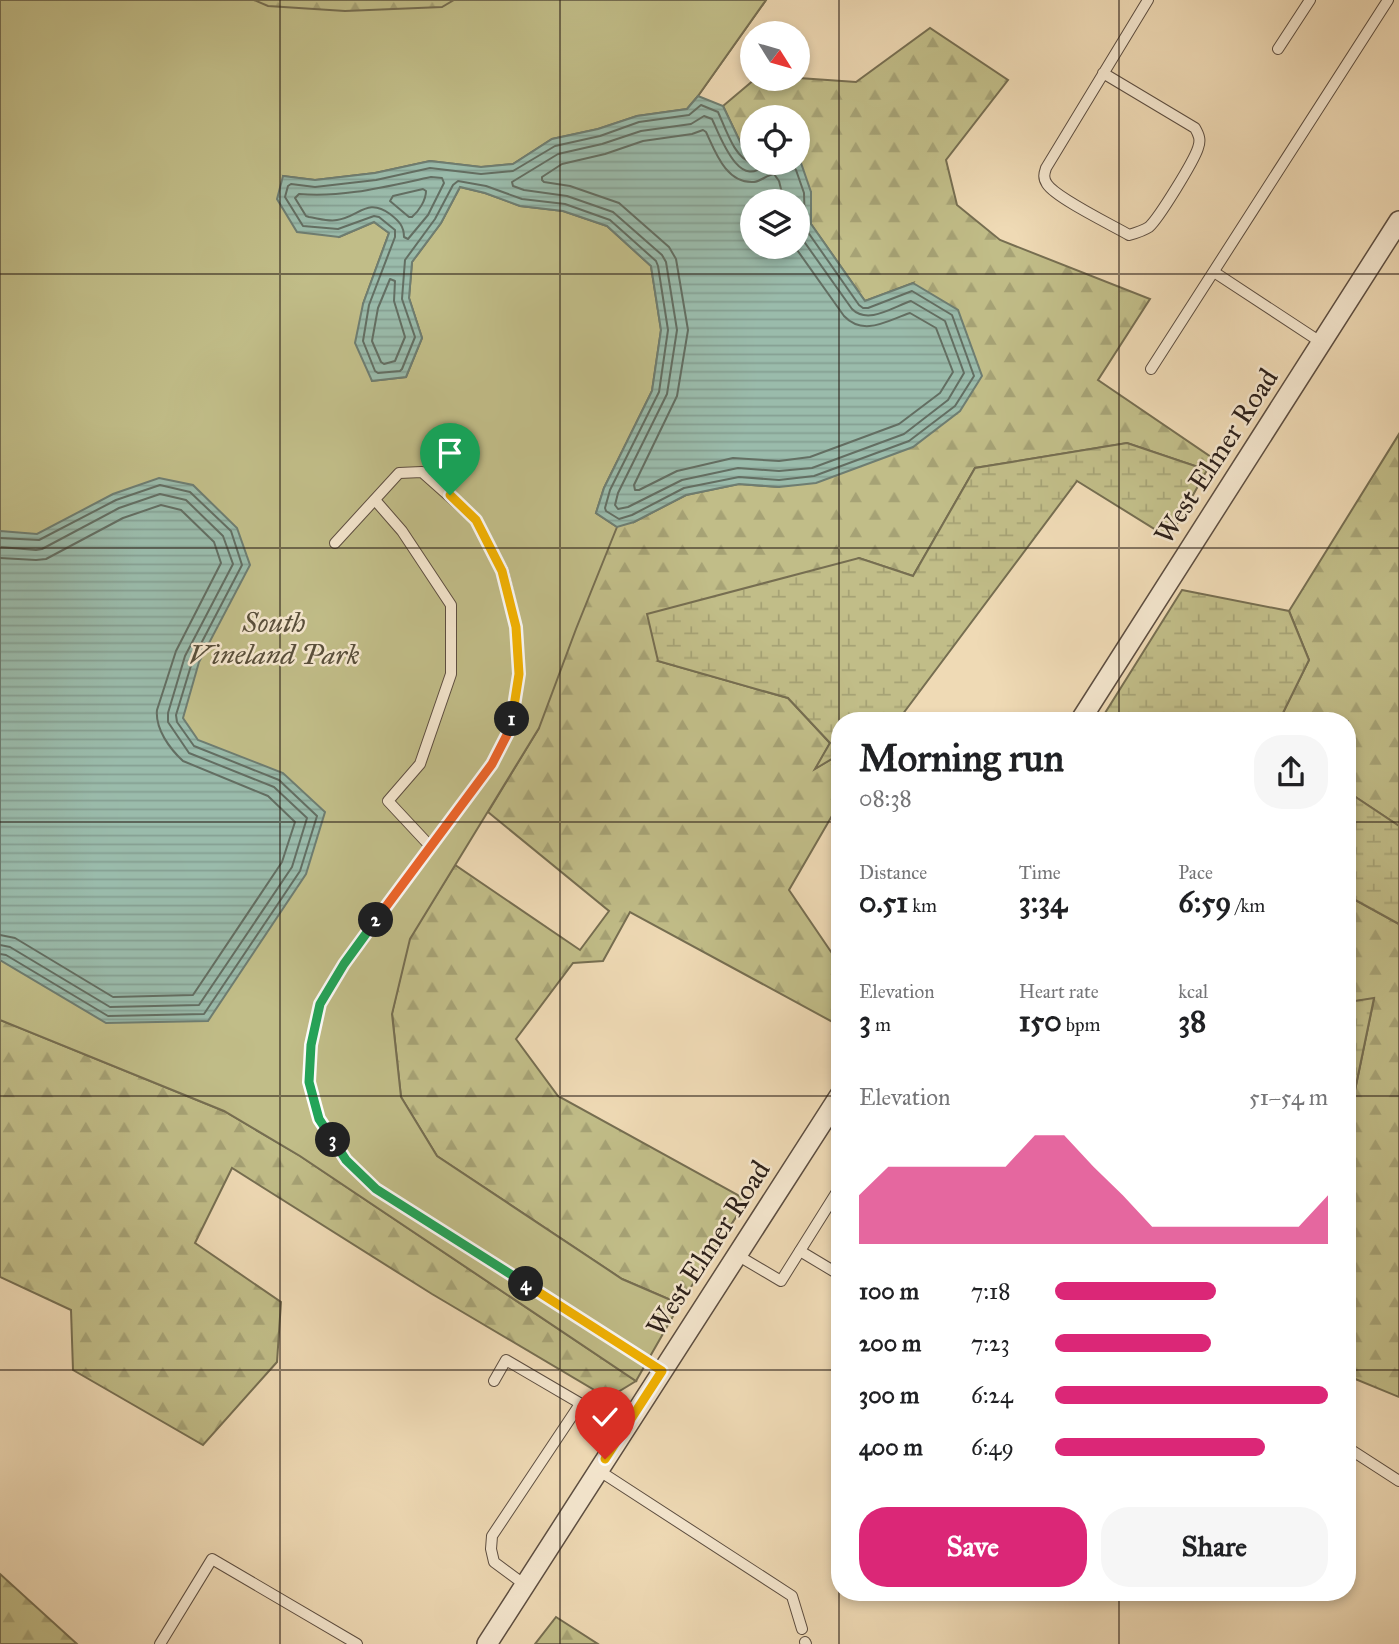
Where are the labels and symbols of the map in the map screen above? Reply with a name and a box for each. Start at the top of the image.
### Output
north arrow [740,21,810,91]
street label: West Elmer Road [1146,362,1286,550]
pin [420,423,480,495]
park label: South Vineland Park [189,605,360,672]
pin: 1 [494,702,530,736]
pin: 2 [358,902,394,937]
pin: 3 [316,1122,350,1158]
street label: West Elmer Road [638,1154,778,1342]
pin: 4 [508,1266,544,1302]
pin [575,1387,635,1459]

